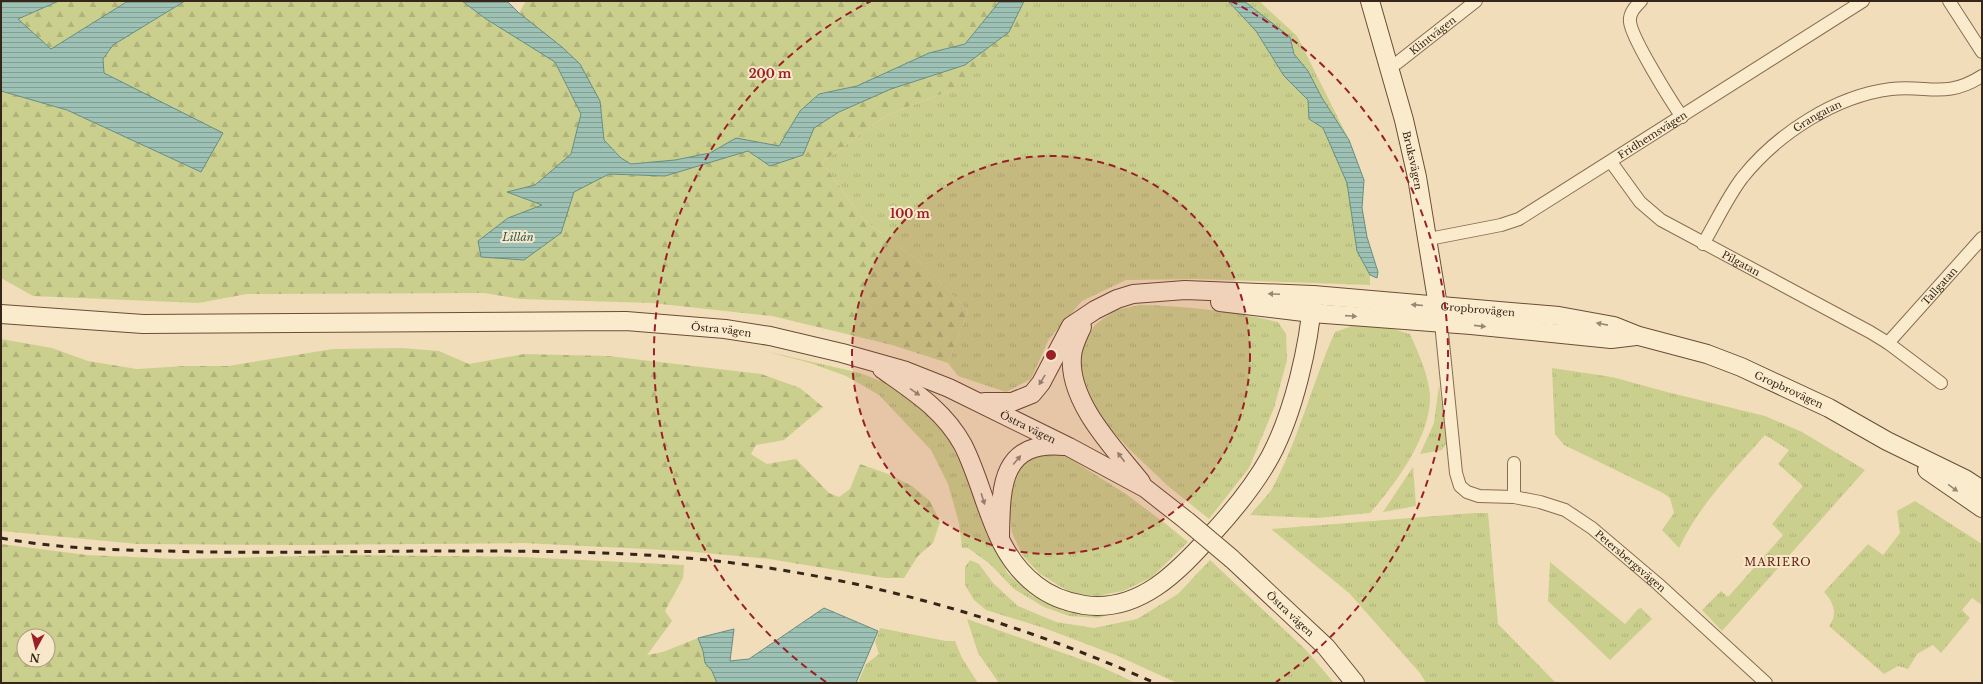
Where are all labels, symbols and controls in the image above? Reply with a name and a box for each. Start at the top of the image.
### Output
street label: Klintvägen [1407,13,1459,58]
text: 200 m [749,66,792,81]
street label: Grangatan [1791,97,1844,135]
street label: Fridhemsvägen [1615,108,1690,162]
street label: Bruksvägen [1400,130,1425,191]
text: 100 m [890,206,931,221]
water label: Lillån [501,230,534,244]
street label: Pilgatan [1720,248,1762,279]
street label: Tallgatan [1919,264,1960,308]
one-way arrow [1268,290,1280,297]
street label: Gropbrovägen [1440,300,1515,319]
one-way arrow [1411,301,1423,308]
one-way arrow [1345,312,1357,319]
street label: Östra vägen [691,319,752,340]
one-way arrow [1596,320,1608,326]
one-way arrow [1474,322,1486,329]
centre of rings [1044,348,1058,362]
street label: Gropbrovägen [1752,368,1825,411]
one-way arrow [1038,375,1046,385]
one-way arrow [909,388,920,396]
street label: Östra vägen [998,407,1058,447]
one-way arrow [1117,451,1125,462]
one-way arrow [1012,455,1021,465]
one-way arrow [1947,484,1958,493]
one-way arrow [981,493,987,505]
street label: Petersbergsvägen [1592,527,1668,595]
district label: MARIERO [1744,555,1812,569]
street label: Östra vägen [1263,588,1317,640]
north arrow [16,628,56,668]
text: N [28,650,41,666]

